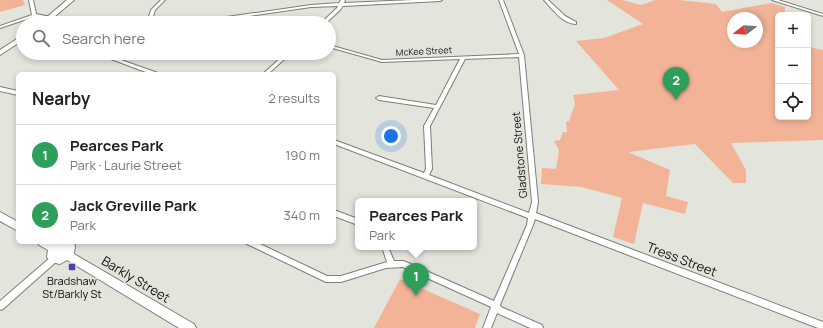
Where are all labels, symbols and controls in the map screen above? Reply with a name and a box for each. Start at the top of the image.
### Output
north arrow [727,12,763,48]
map controls [775,12,811,120]
button: + [775,12,811,48]
search box [16,16,336,60]
icon: search [30,27,52,49]
text: Search here [62,28,145,49]
street label: McKee Street [396,43,453,59]
button: − [775,48,811,84]
pin: 2 [663,67,689,100]
button: locate [775,84,811,120]
text: Nearby [32,87,90,110]
text: 2 results [268,89,320,107]
street label: Gladstone Street [508,111,530,199]
your location [381,126,401,146]
text: Pearces Park [70,135,163,156]
text: 1 [42,146,48,164]
text: 190 m [285,146,320,164]
text: Park · Laurie Street [70,156,182,174]
text: Jack Greville Park [70,195,196,216]
popup [355,198,477,250]
text: Pearces Park [369,205,463,226]
text: 2 [41,206,49,224]
text: 340 m [284,206,320,224]
text: Park [70,216,96,234]
text: Park [369,226,395,244]
street label: Tress Street [644,237,720,281]
street label: Barkly Street [98,251,174,307]
marker: Bradshaw St/Barkly St [67,262,77,272]
pin: 1 [403,263,429,296]
place label: Bradshaw St/Barkly St [42,273,102,301]

